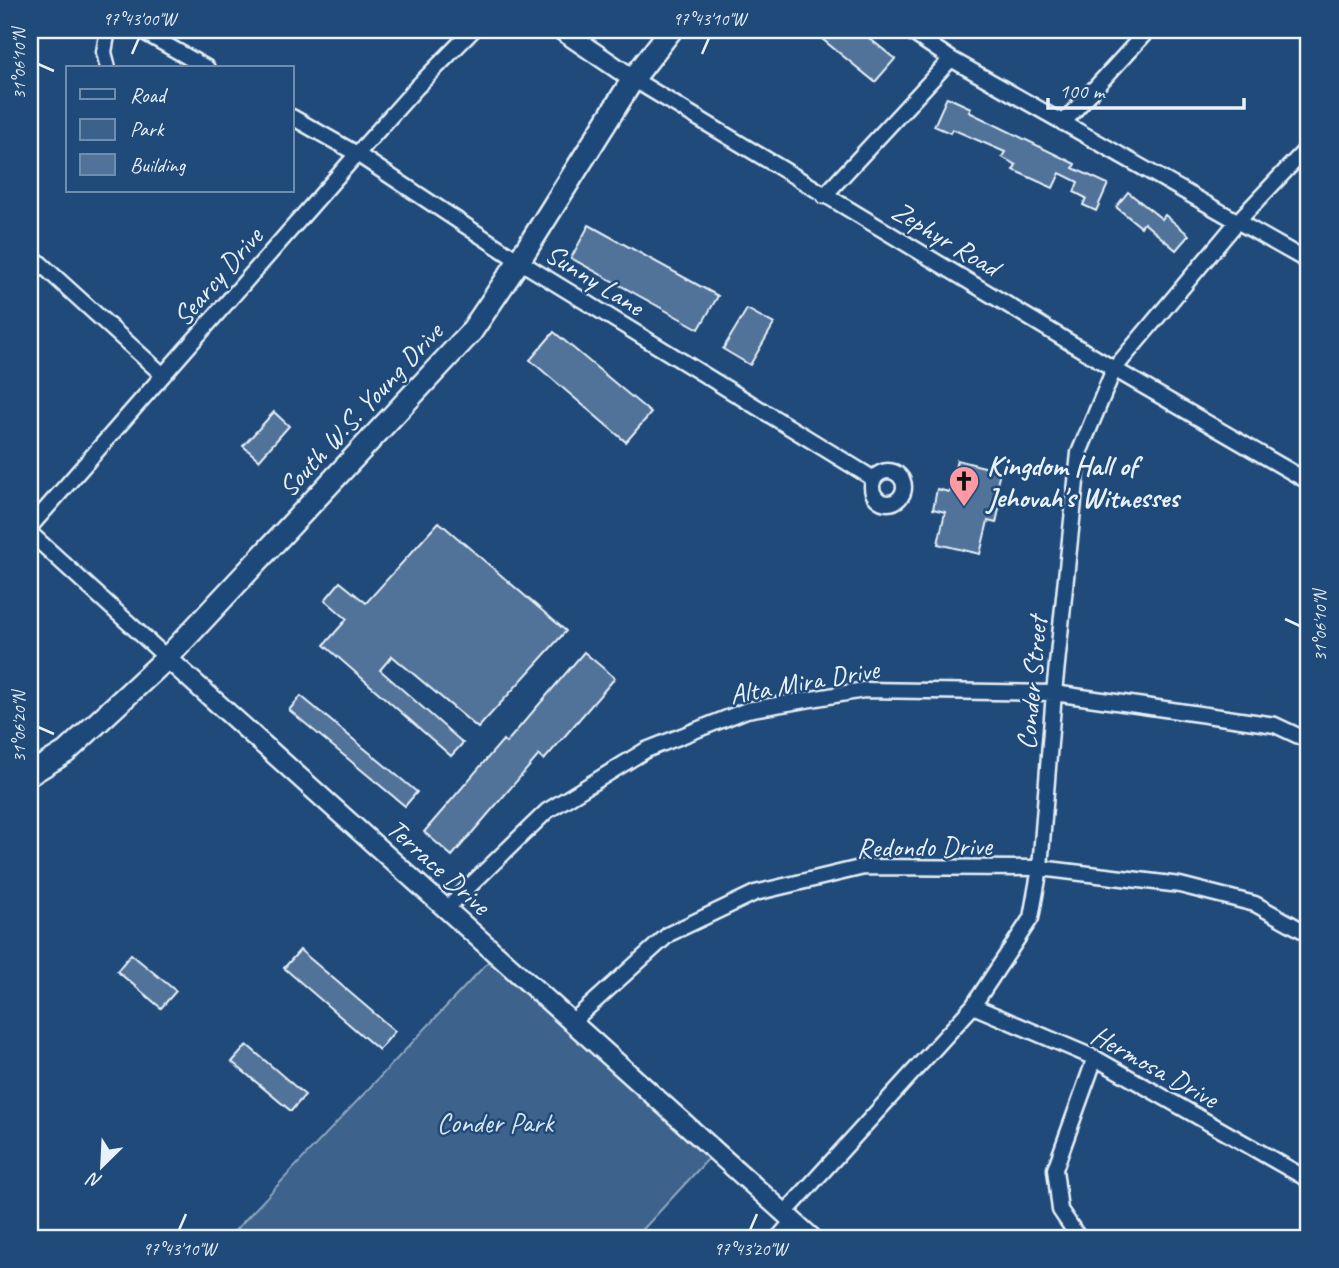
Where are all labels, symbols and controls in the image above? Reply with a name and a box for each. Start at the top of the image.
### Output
text: 97°43'00"W [102,8,179,30]
text: 97°43'10"W [672,8,749,30]
text: 31°06'10"N [8,25,30,99]
legend [66,66,294,192]
scale bar [1048,66,1244,110]
text: 100 m [1059,78,1106,104]
text: Road [130,82,169,108]
text: Park [130,116,165,142]
text: Building [130,152,187,178]
street label: Zephyr Road [886,193,1009,286]
street label: Searcy Drive [165,218,271,333]
street label: Sunny Lane [539,235,652,324]
street label: South W.S. Young Drive [271,313,451,504]
place label: Kingdom Hall of Jehovah's Witnesses [985,448,1182,515]
church icon: Kingdom Hall of Jehovah's Witnesses [947,464,981,508]
text: 31°06'10"N [1309,587,1331,661]
street label: Conder Street [1008,611,1055,751]
street label: Alta Mira Drive [727,651,883,712]
text: 31°06'20"N [8,688,30,762]
street label: Terrace Drive [380,811,499,923]
street label: Redondo Drive [856,828,994,865]
street label: Hermosa Drive [1085,1017,1226,1117]
park label: Conder Park [437,1105,555,1140]
north arrow [66,1132,136,1202]
text: N [82,1166,106,1194]
text: 97°43'10"W [142,1238,219,1260]
text: 97°43'20"W [713,1238,790,1260]

